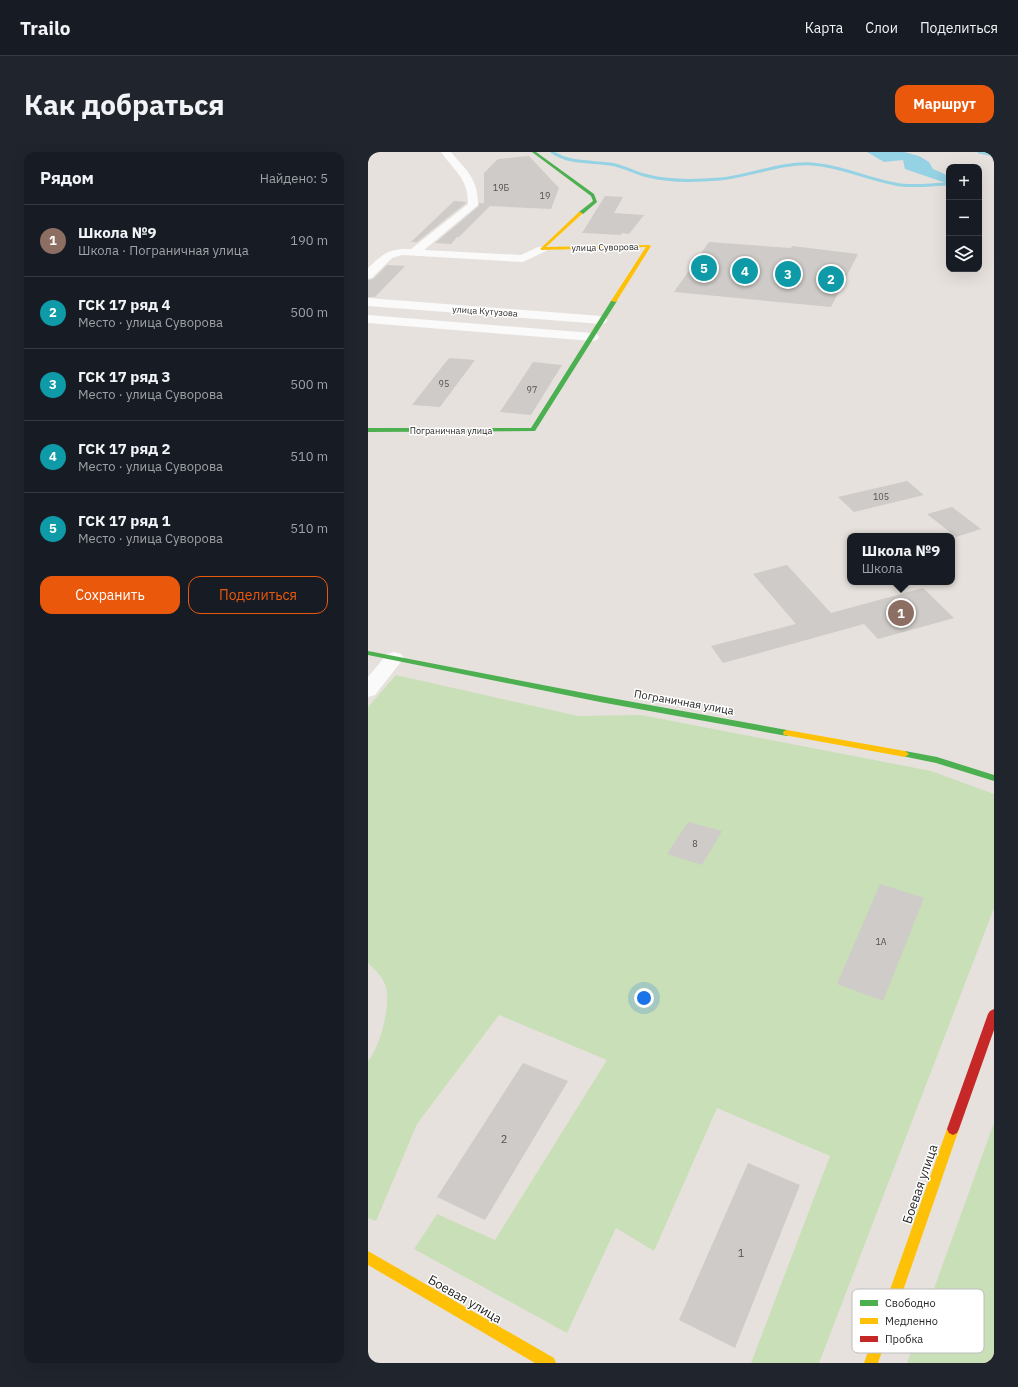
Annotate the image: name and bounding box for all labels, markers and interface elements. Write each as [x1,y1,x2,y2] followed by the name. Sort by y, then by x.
[20,16,70,40] text: Trailo
[805,19,843,37] text: Карта
[865,19,898,37] text: Слои
[920,19,998,37] text: Поделиться
[895,85,994,123] button: Маршрут
[24,86,225,123] text: Как добраться
[946,164,982,272] map controls
[946,164,982,200] button: +
[40,167,94,189] text: Рядом
[260,170,328,187] text: Найдено: 5
[493,182,510,193] house number: 19Б
[540,190,550,201] house number: 19
[946,200,982,236] button: −
[78,223,157,242] text: Школа №9
[49,232,57,249] text: 1
[290,232,328,249] text: 190 m
[946,236,982,272] button: layers
[571,241,639,253] street label: улица Суворова
[78,242,249,259] text: Школа · Пограничная улица
[691,253,717,283] pin: 5
[732,256,758,286] pin: 4
[775,259,801,289] pin: 3
[818,264,844,294] pin: 2
[78,295,171,314] text: ГСК 17 ряд 4
[452,303,518,319] street label: улица Кутузова
[49,304,57,321] text: 2
[290,304,328,321] text: 500 m
[78,314,223,331] text: Место · улица Суворова
[78,367,171,386] text: ГСК 17 ряд 3
[49,376,57,393] text: 3
[290,376,328,393] text: 500 m
[439,378,449,389] house number: 95
[527,384,537,395] house number: 97
[78,386,223,403] text: Место · улица Суворова
[410,425,492,436] street label: Пограничная улица
[78,439,171,458] text: ГСК 17 ряд 2
[49,448,57,465] text: 4
[290,448,328,465] text: 510 m
[78,458,223,475] text: Место · улица Суворова
[873,491,889,502] house number: 105
[78,511,171,530] text: ГСК 17 ряд 1
[49,520,57,537] text: 5
[290,520,328,537] text: 510 m
[78,530,223,547] text: Место · улица Суворова
[847,533,955,585] popup
[862,541,940,560] text: Школа №9
[862,560,903,577] text: Школа
[40,576,180,614] button: Сохранить
[188,576,328,614] button: Поделиться
[888,598,914,628] pin: 1
[633,686,735,718] street label: Пограничная улица
[692,838,698,849] house number: 8
[875,936,887,947] house number: 1А
[634,988,654,1008] your location
[501,1132,507,1146] house number: 2
[898,1142,942,1226] street label: Боевая улица
[738,1246,745,1260] house number: 1
[425,1271,505,1327] street label: Боевая улица
[852,1289,984,1353] legend
[885,1296,936,1310] text: Свободно
[885,1314,938,1328] text: Медленно
[885,1332,923,1346] text: Пробка

